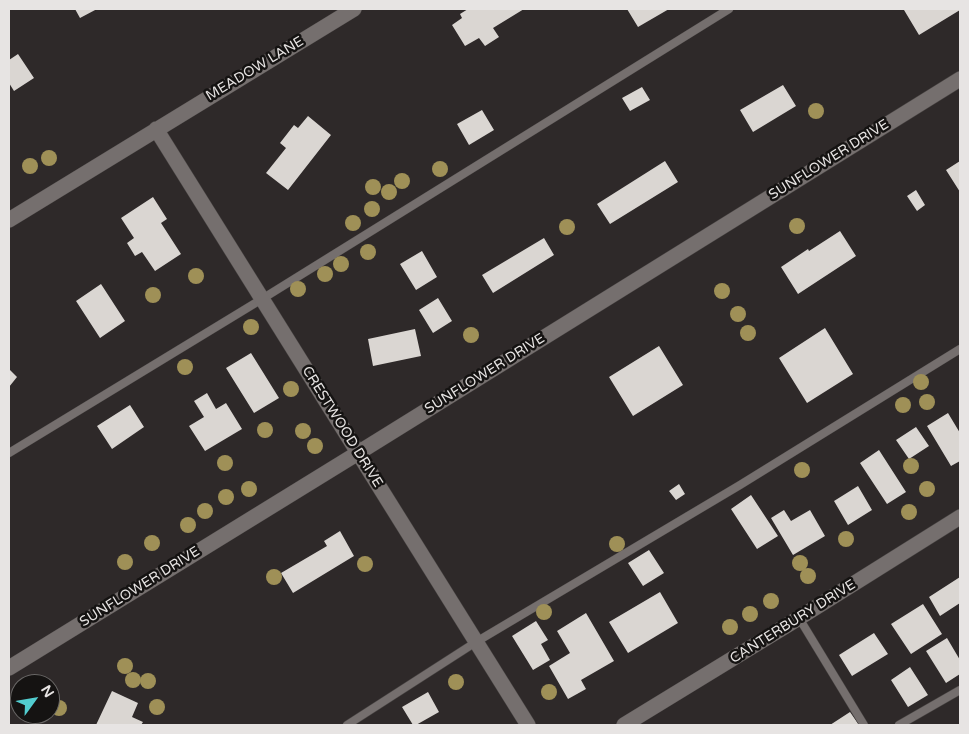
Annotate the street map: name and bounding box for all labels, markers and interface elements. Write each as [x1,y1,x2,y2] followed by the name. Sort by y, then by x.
[203,33,307,105] street label: MEADOW LANE
[766,116,892,204] street label: SUNFLOWER DRIVE
[422,330,548,418] street label: SUNFLOWER DRIVE
[298,363,386,491] street label: CRESTWOOD DRIVE
[77,543,203,631] street label: SUNFLOWER DRIVE
[727,577,859,667] street label: CANTERBURY DRIVE
[10,674,60,724] north arrow
[37,682,57,701] text: N

